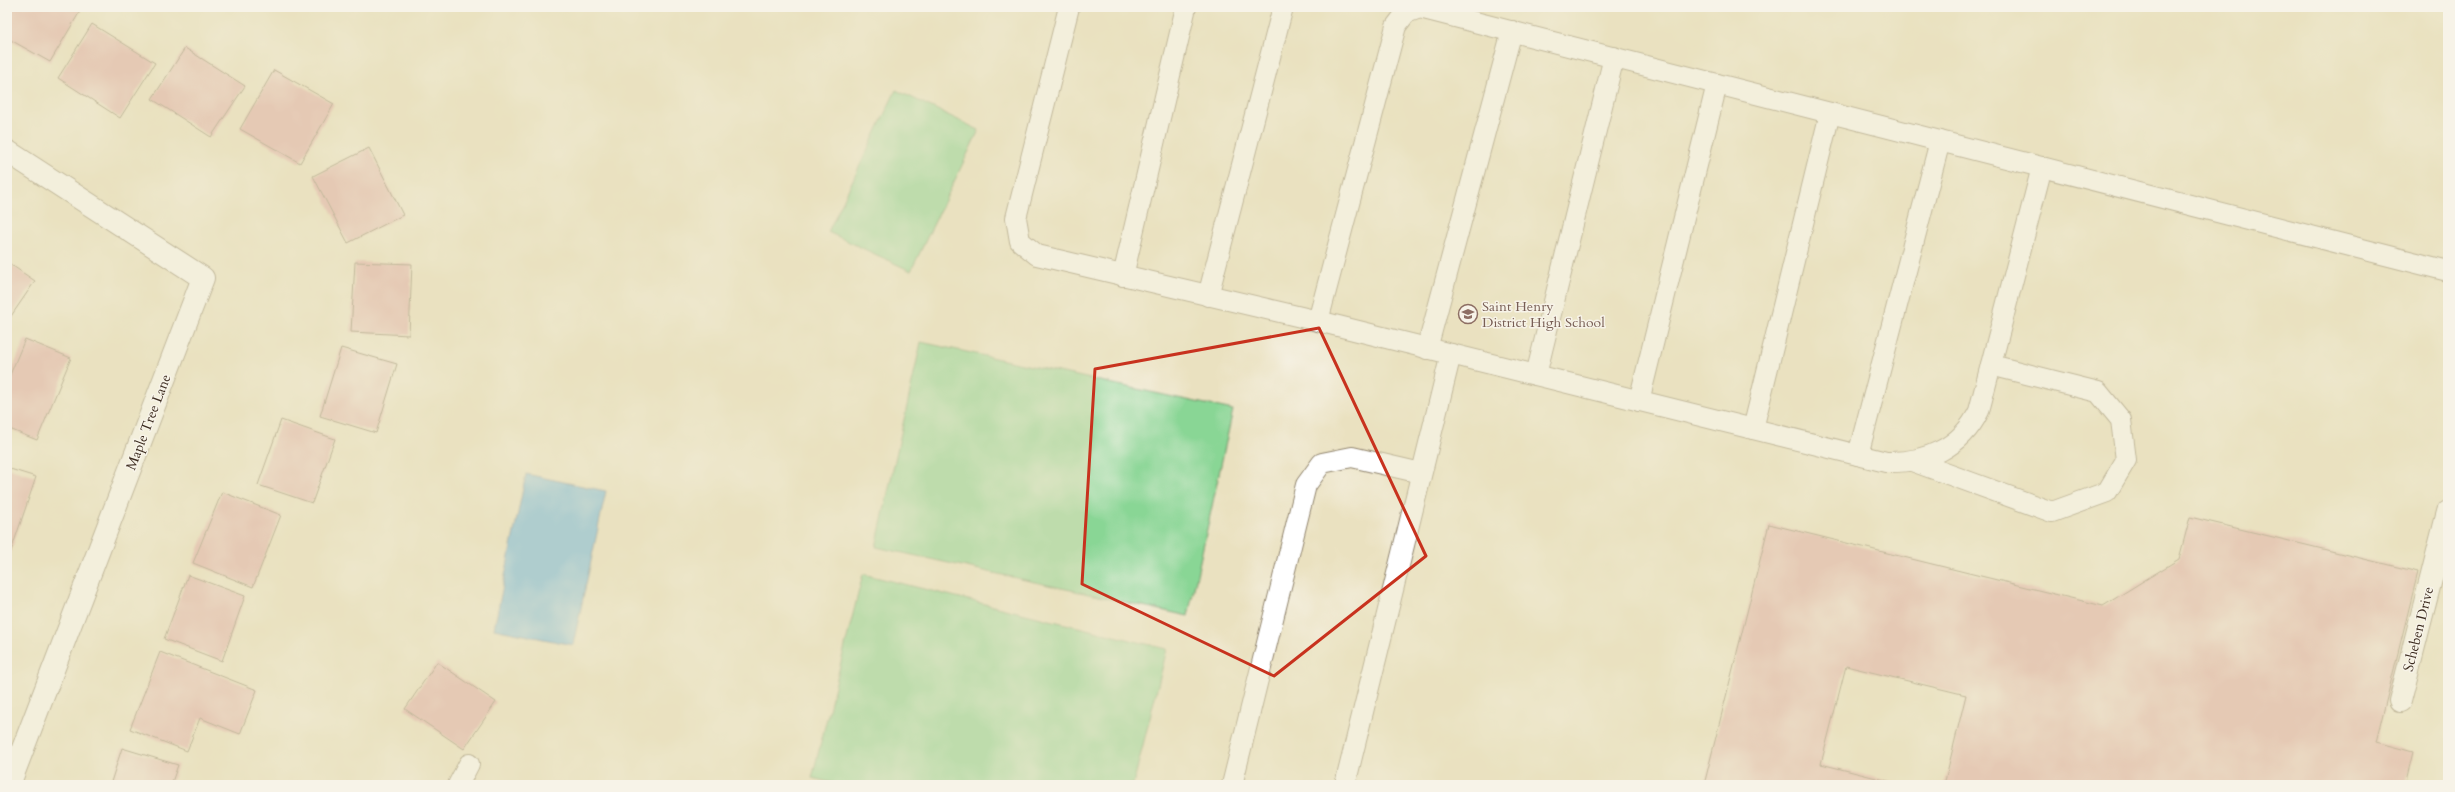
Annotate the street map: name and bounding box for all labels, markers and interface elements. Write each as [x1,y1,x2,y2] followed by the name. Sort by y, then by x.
[1482,297,1605,332] place label: Saint Henry District High School
[1457,303,1479,325] school or university icon: Saint Henry District High School
[121,372,175,473] street label: Maple Tree Lane
[2399,585,2438,674] street label: Scheben Drive

